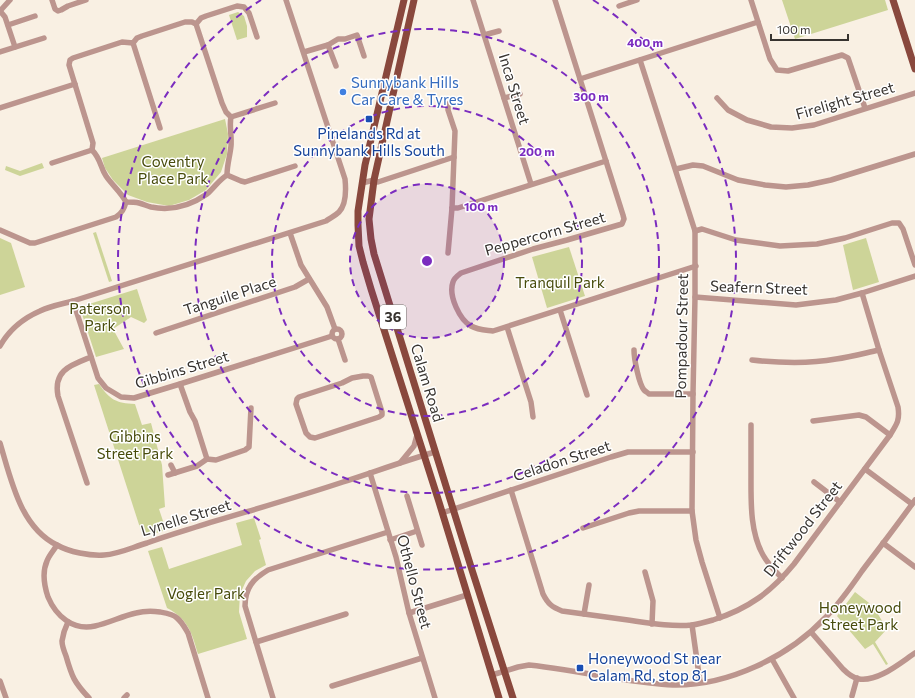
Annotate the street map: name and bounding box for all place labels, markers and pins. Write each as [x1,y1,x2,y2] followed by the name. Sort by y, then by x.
[351,73,464,108] place label: Sunnybank Hills Car Care & Tyres
[338,87,348,97] marker: Sunnybank Hills Car Care & Tyres
[364,114,374,124] marker: Pinelands Rd at Sunnybank Hills South
[293,124,445,159] place label: Pinelands Rd at Sunnybank Hills South
[420,254,434,268] centre of rings
[588,649,722,684] place label: Honeywood St near Calam Rd, stop 81
[575,663,585,673] marker: Honeywood St near Calam Rd, stop 81

